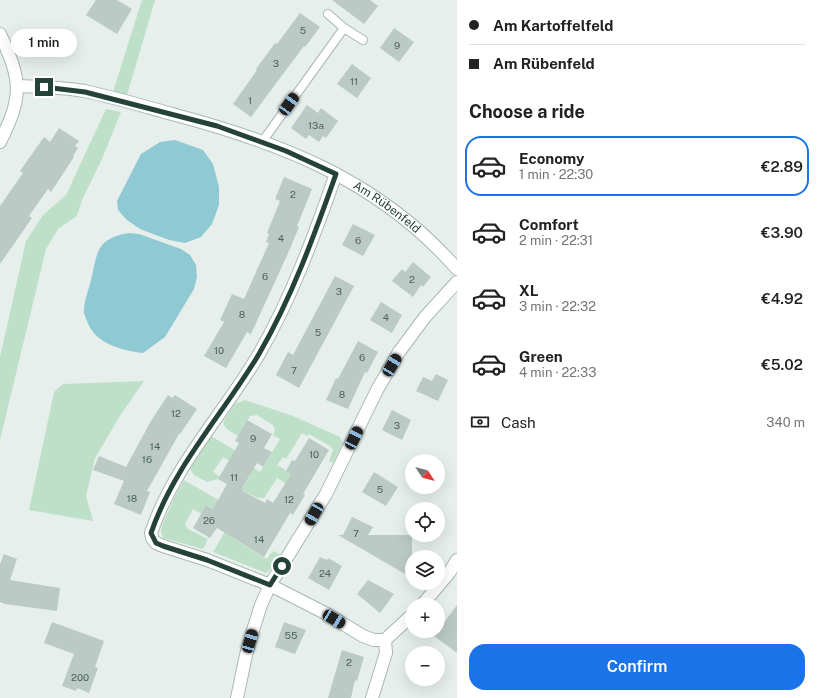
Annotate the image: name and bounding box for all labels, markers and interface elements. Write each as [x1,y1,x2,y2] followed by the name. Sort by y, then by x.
[493,17,613,34] text: Am Kartoffelfeld
[300,24,306,36] house number: 5
[11,29,77,57] callout: 1 min
[29,35,59,50] text: 1 min
[394,39,400,51] house number: 9
[493,55,595,72] text: Am Rübenfeld
[273,57,279,69] house number: 3
[350,75,358,87] house number: 11
[35,78,53,96] route end
[277,91,301,117] car
[248,94,252,106] house number: 1
[469,101,585,122] text: Choose a ride
[308,119,324,131] house number: 13a
[471,148,507,184] icon: car
[519,150,584,167] text: Economy
[761,158,803,175] text: €2.89
[519,167,593,182] text: 1 min · 22:30
[351,178,423,236] street label: Am Rübenfeld
[290,188,296,200] house number: 2
[471,214,507,250] icon: car
[519,216,579,233] text: Comfort
[761,224,803,241] text: €3.90
[278,232,284,244] house number: 4
[519,233,593,248] text: 2 min · 22:31
[355,234,361,246] house number: 6
[262,270,268,282] house number: 6
[409,273,415,285] house number: 2
[471,280,507,316] icon: car
[519,282,538,299] text: XL
[336,285,342,297] house number: 3
[761,290,803,307] text: €4.92
[519,299,596,314] text: 3 min · 22:32
[239,308,245,320] house number: 8
[383,311,389,323] house number: 4
[315,326,321,338] house number: 5
[214,344,224,356] house number: 10
[471,346,507,382] icon: car
[519,348,563,365] text: Green
[359,351,365,363] house number: 6
[381,352,403,378] car
[761,356,803,373] text: €5.02
[291,364,297,376] house number: 7
[519,365,596,380] text: 4 min · 22:33
[339,388,345,400] house number: 8
[171,407,181,419] house number: 12
[469,411,491,433] icon: cash
[501,414,536,431] text: Cash
[766,415,805,430] text: 340 m
[394,419,400,431] house number: 3
[343,425,365,451] car
[250,432,256,444] house number: 9
[150,440,160,452] house number: 14
[309,448,319,460] house number: 10
[142,453,152,465] house number: 16
[405,454,445,494] north arrow
[405,454,445,686] map controls
[230,471,238,483] house number: 11
[377,483,383,495] house number: 5
[127,492,137,504] house number: 18
[284,493,294,505] house number: 12
[303,501,325,527] car
[405,502,445,542] button: locate
[203,514,215,526] house number: 26
[353,527,359,539] house number: 7
[254,533,264,545] house number: 14
[405,550,445,590] button: layers
[273,557,291,575] route start
[319,567,331,579] house number: 24
[405,598,445,638] button: +
[321,608,347,630] car
[241,628,259,654] car
[285,629,297,641] house number: 55
[469,644,805,690] button: Confirm
[405,646,445,686] button: −
[346,656,352,668] house number: 2
[71,671,89,683] house number: 200

